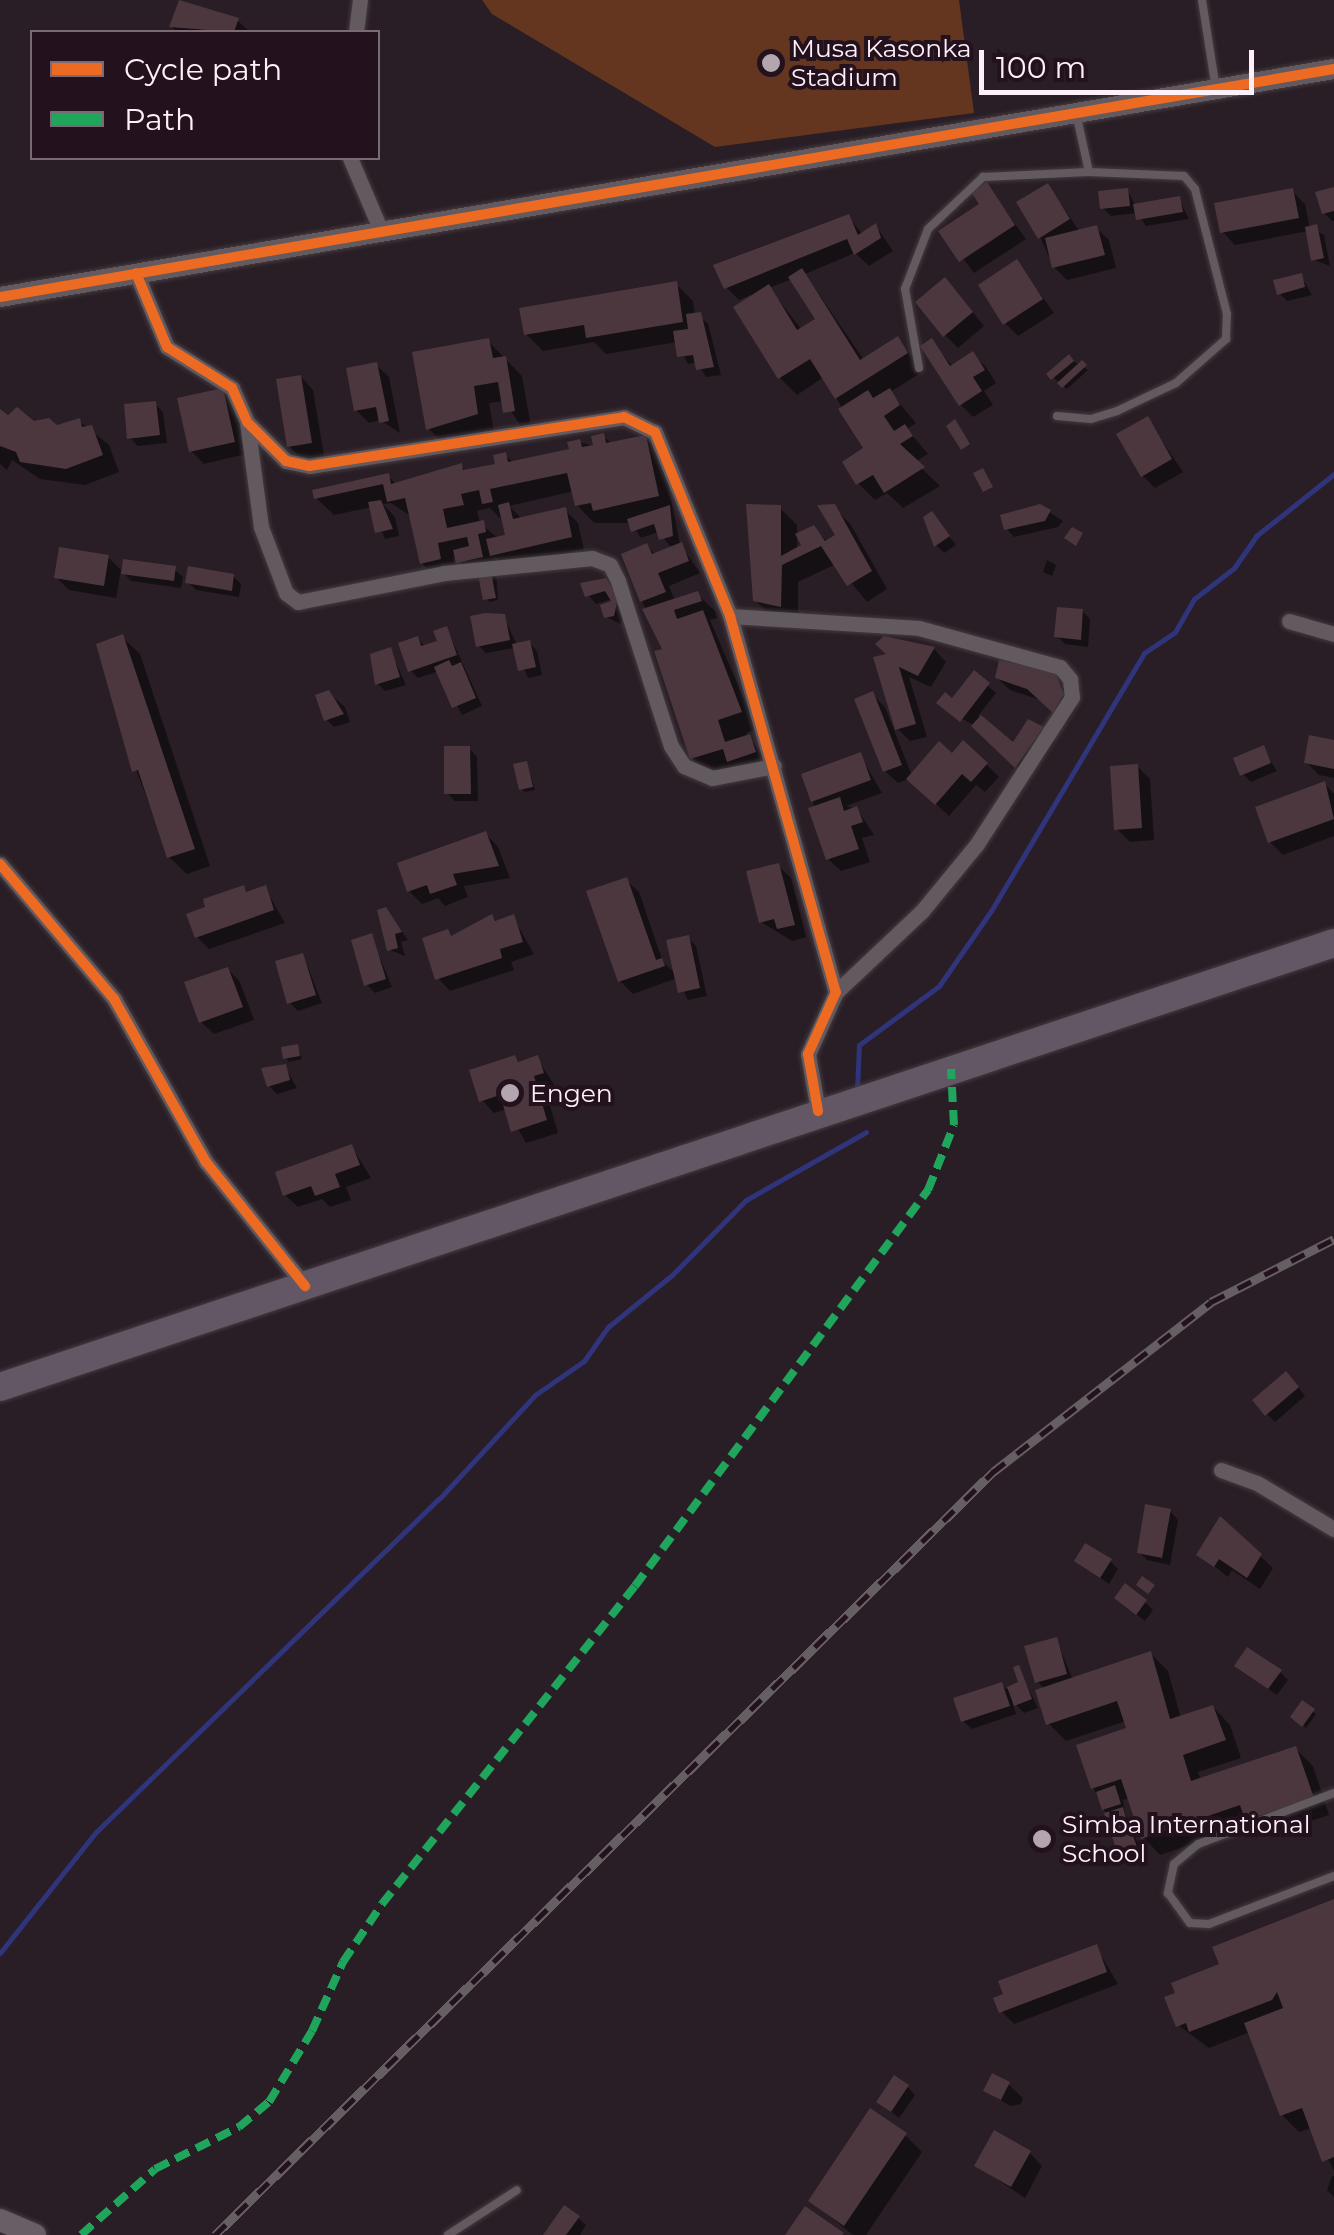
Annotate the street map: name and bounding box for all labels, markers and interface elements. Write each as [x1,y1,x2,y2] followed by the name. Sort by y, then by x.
[30,30,380,160] legend
[984,30,1259,92] scale bar
[791,34,972,93] place label: Musa Kasonka Stadium
[996,49,1086,86] text: 100 m
[124,51,282,88] text: Cycle path
[760,52,782,74] marker: Musa Kasonka Stadium
[124,101,195,138] text: Path
[530,1078,613,1108] place label: Engen
[499,1082,521,1104] marker: Engen
[1062,1810,1310,1869] place label: Simba International School
[1031,1828,1053,1850] marker: Simba International School

